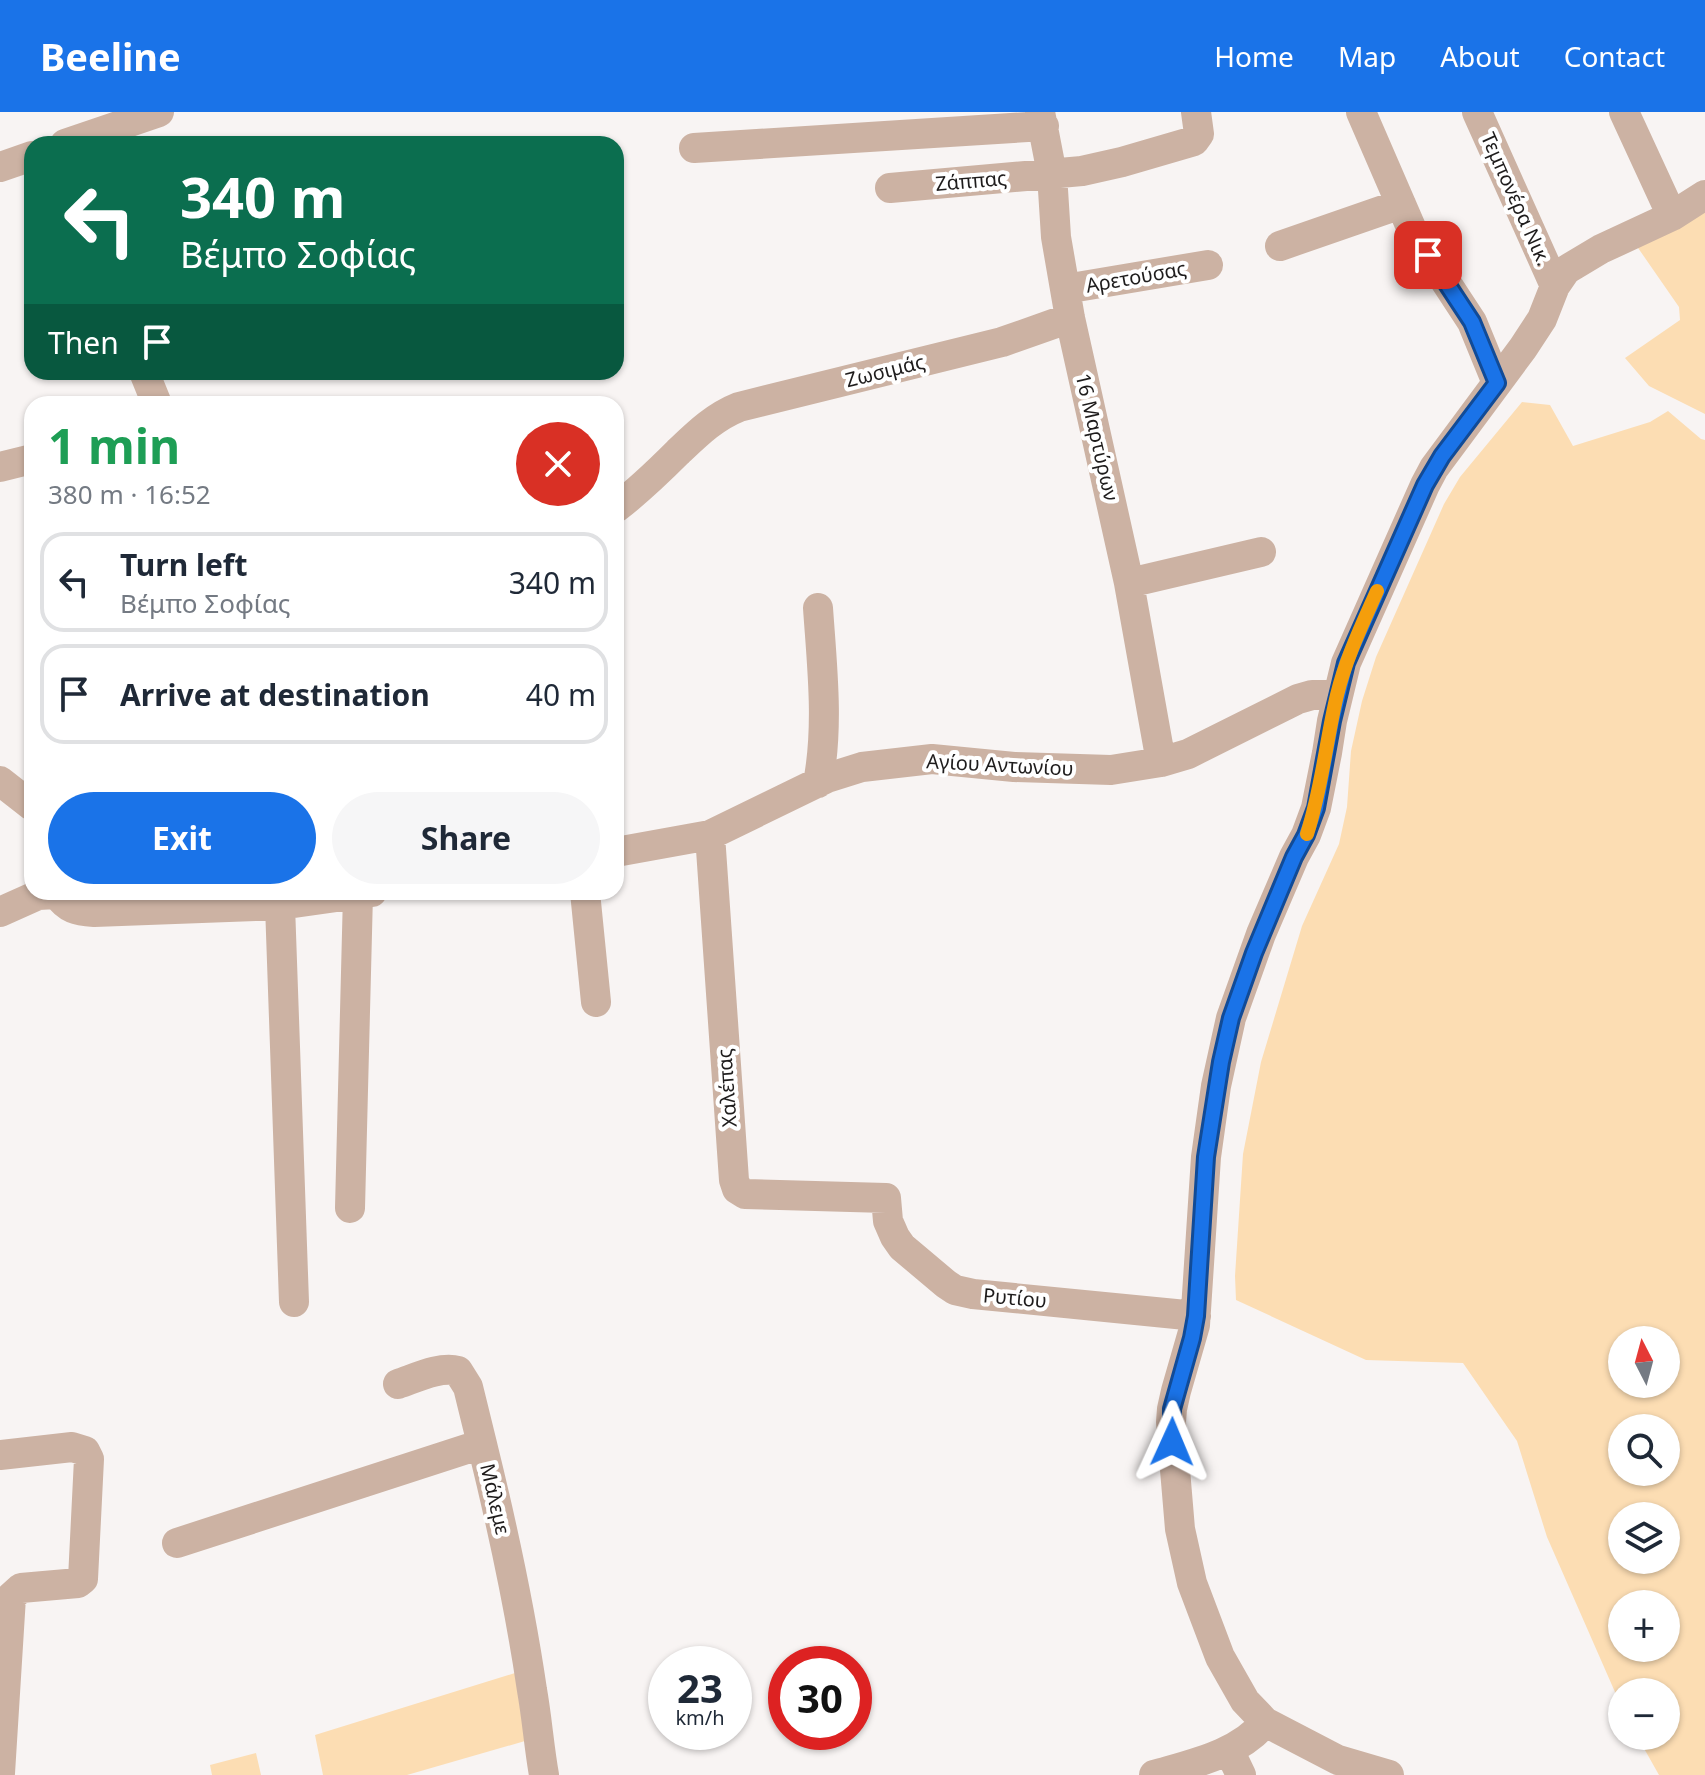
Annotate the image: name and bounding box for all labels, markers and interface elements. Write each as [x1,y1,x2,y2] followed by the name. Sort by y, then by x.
[40,30,181,82] text: Beeline
[1214,37,1294,75] text: Home
[1338,37,1396,75] text: Map
[1440,37,1520,75] text: About
[1564,37,1665,75] text: Contact
[1475,128,1558,270] street label: Τεμπονέρα Νικ.
[180,158,345,234] text: 340 m
[934,164,1008,197] street label: Ζάππας
[48,168,152,272] icon: left
[1394,221,1462,289] pin
[180,230,416,279] text: Βέμπο Σοφίας
[1406,233,1450,277] icon: arrive
[1084,254,1188,299] street label: Αρετούσας
[135,320,179,364] icon: arrive
[48,322,119,363] text: Then
[842,348,928,393] street label: Ζωσιμάς
[1070,370,1125,503] street label: 16 Μαρτύρων
[48,413,180,478] text: 1 min
[516,422,600,506] button: close
[48,476,211,512] text: 380 m · 16:52
[120,544,248,585] text: Turn left
[52,560,96,604] icon: left
[509,562,596,603] text: 340 m
[120,585,291,621] text: Βέμπο Σοφίας
[52,672,96,716] icon: arrive
[120,674,430,715] text: Arrive at destination
[526,674,596,715] text: 40 m
[926,747,1074,782] street label: Αγίου Αντωνίου
[48,792,316,884] button: Exit
[332,792,600,884] button: Share
[710,1048,743,1128] street label: Χαλέπας
[982,1281,1048,1314] street label: Ρυτίου
[1608,1326,1680,1398] north arrow
[1608,1326,1680,1750] map controls
[1130,1400,1214,1484] position arrow
[1608,1414,1680,1486] button: search
[474,1461,517,1537] street label: Μάλεμε
[1608,1502,1680,1574] button: layers
[1608,1590,1680,1662] button: +
[768,1646,872,1750] speed limit sign: 30
[677,1660,723,1715] text: 23
[1608,1678,1680,1750] button: −
[675,1704,725,1731] text: km/h

